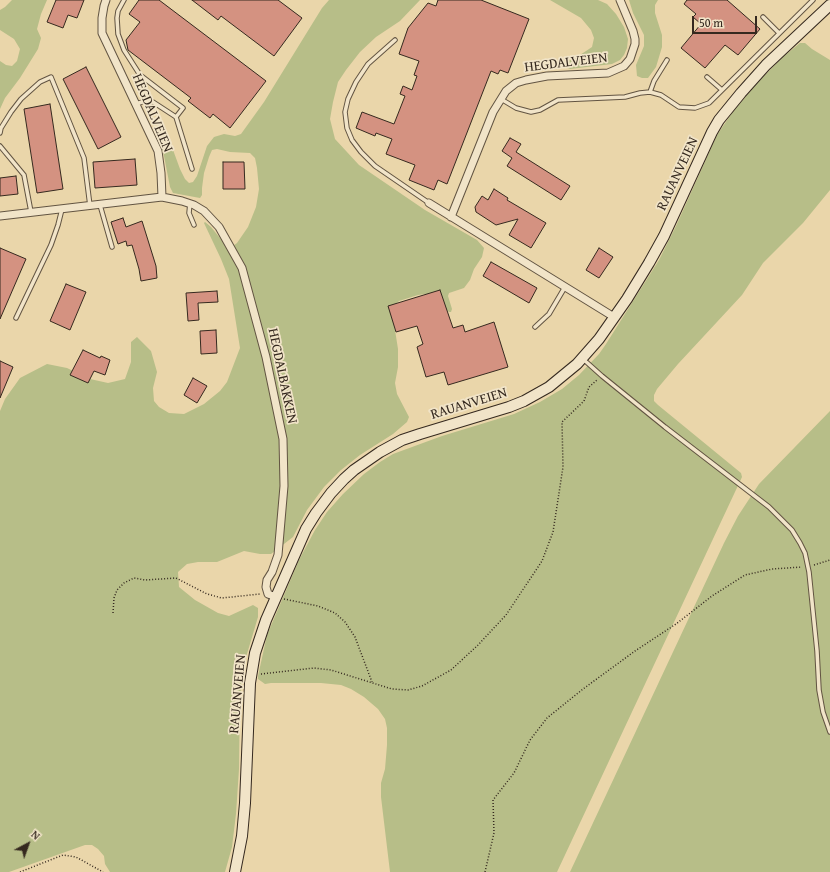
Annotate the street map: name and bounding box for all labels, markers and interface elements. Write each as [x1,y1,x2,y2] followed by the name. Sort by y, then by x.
[694,8,759,34] scale bar
[699,14,723,31] text: 50 m
[523,50,609,76] street label: HEGDALVEIEN
[128,71,176,155] street label: HEGDALVEIEN
[654,135,702,213] street label: RAUANVEIEN
[264,327,300,425] street label: HEGDALBAKKEN
[429,384,509,424] street label: RAUANVEIEN
[226,654,250,734] street label: RAUANVEIEN
[8,824,48,864] north arrow
[28,826,44,843] text: N

